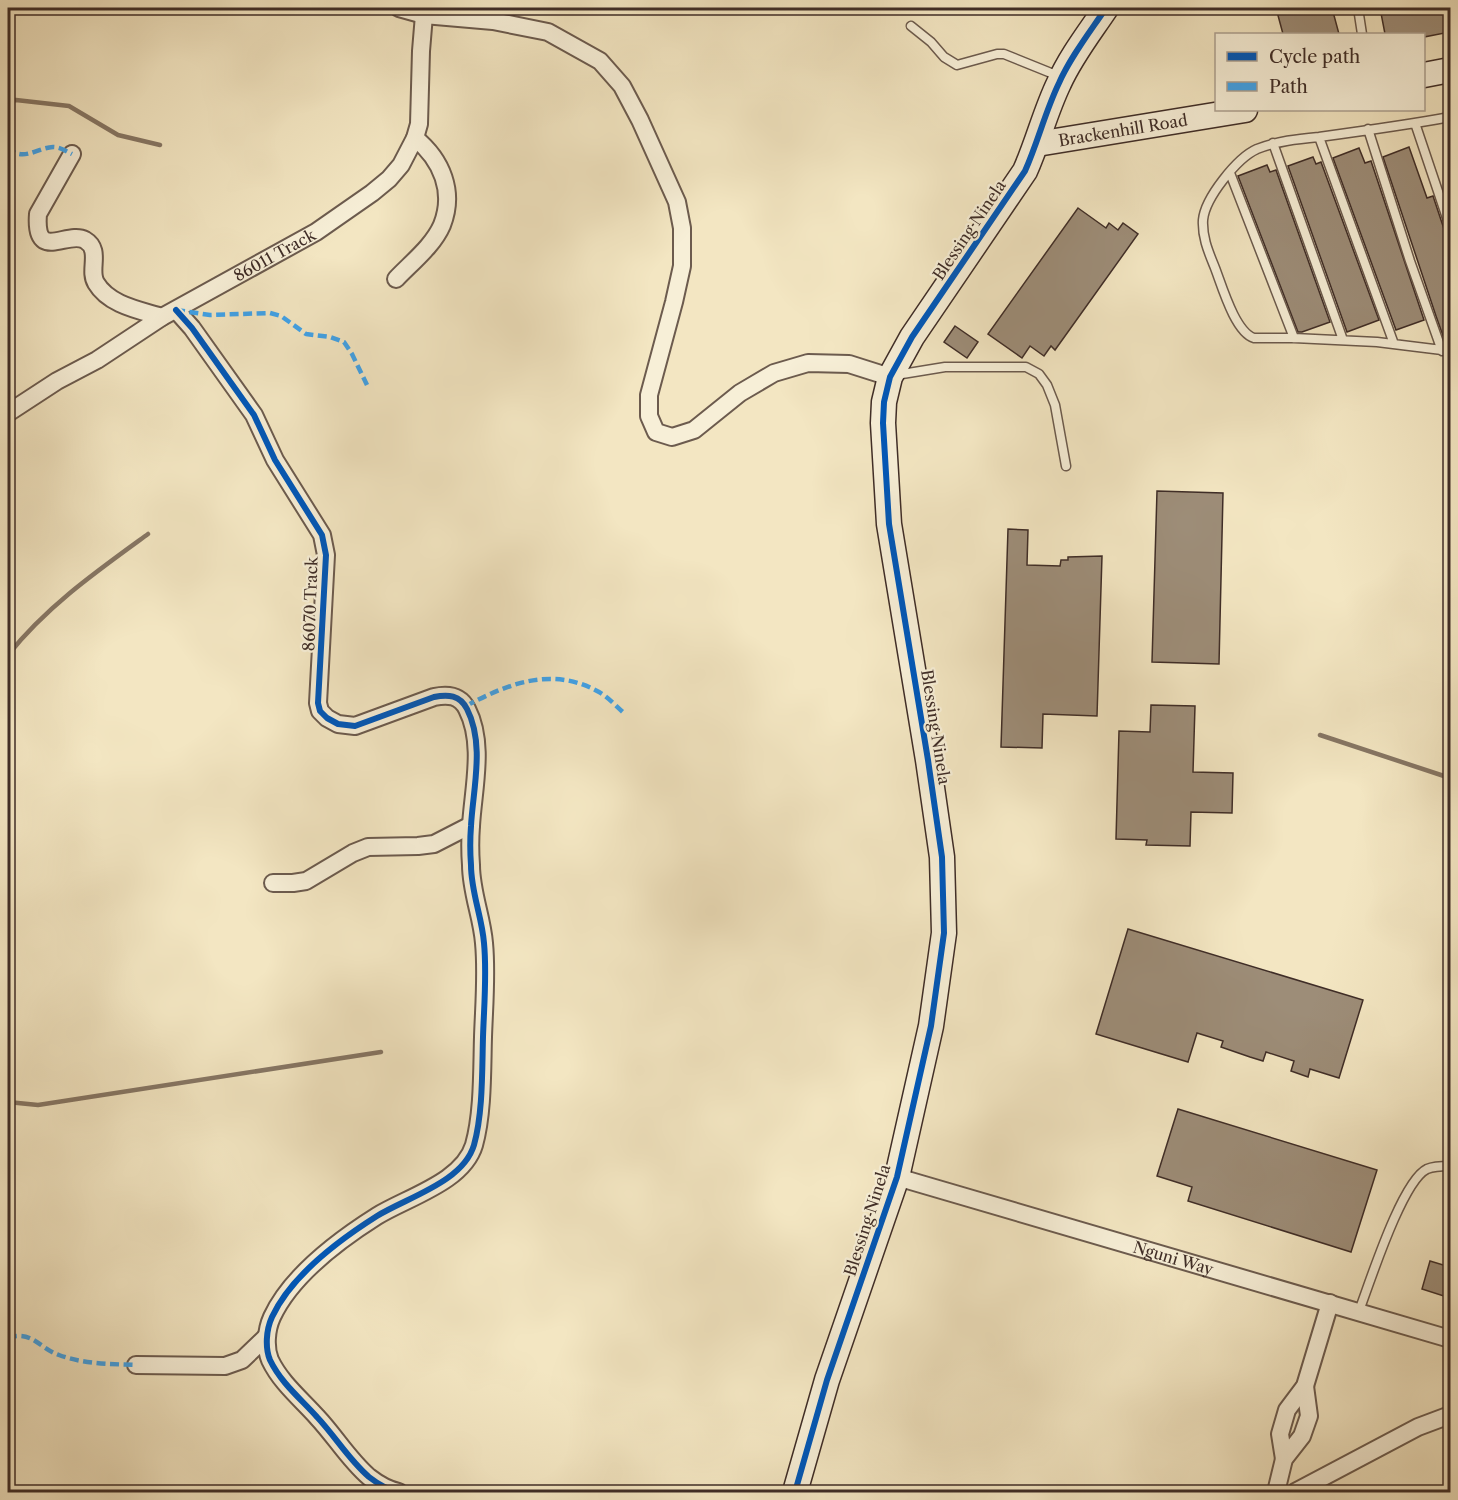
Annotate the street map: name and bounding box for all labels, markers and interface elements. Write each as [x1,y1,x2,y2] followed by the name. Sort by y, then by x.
[1215,33,1425,111] legend
[1269,46,1360,68] text: Cycle path
[1269,76,1308,98] text: Path
[1057,110,1189,150] street label: Brackenhill Road
[928,176,1010,284] street label: Blessing Ninela
[230,224,319,286] street label: 86011 Track
[298,556,322,652] street label: 86070 Track
[917,668,955,787] street label: Blessing Ninela
[839,1161,895,1278] street label: Blessing Ninela
[1131,1237,1217,1280] street label: Nguni Way

